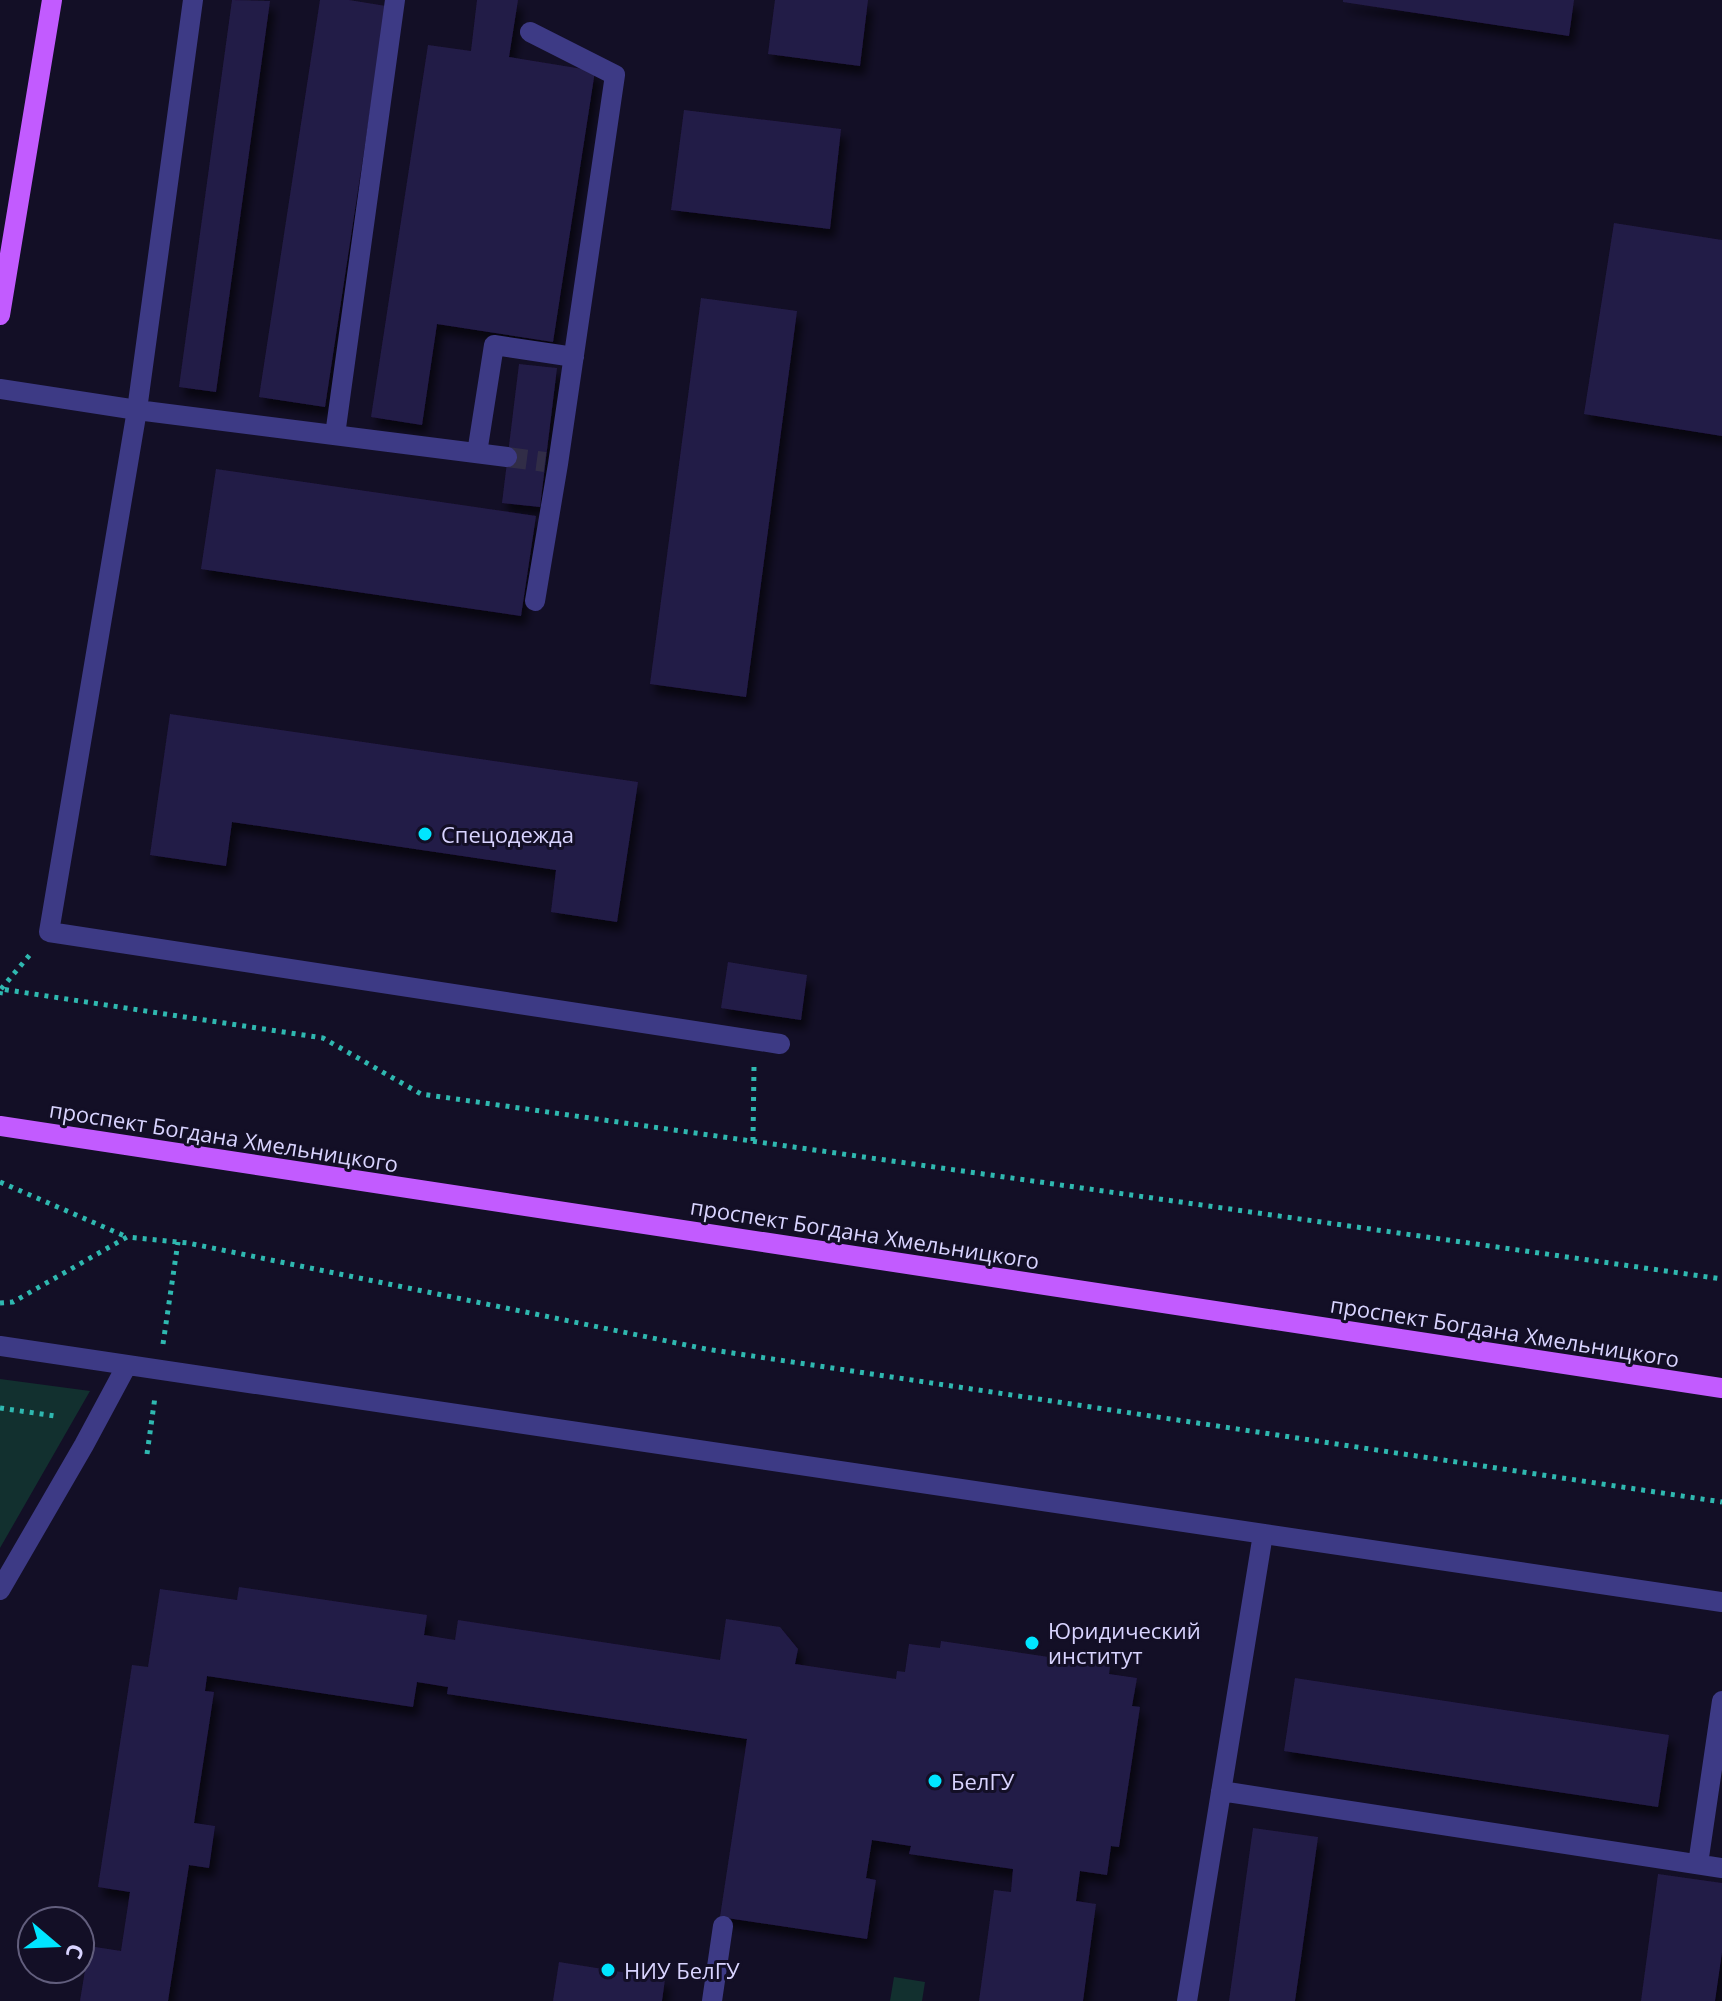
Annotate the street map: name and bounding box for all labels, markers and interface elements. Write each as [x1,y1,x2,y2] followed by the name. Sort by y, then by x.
[441,819,574,849] place label: Спецодежда
[416,825,434,843] marker: Спецодежда
[47,1094,401,1178] street label: проспект Богдана Хмельницкого
[688,1191,1042,1275] street label: проспект Богдана Хмельницкого
[1328,1289,1682,1373] street label: проспект Богдана Хмельницкого
[1048,1615,1201,1670] place label: Юридический институт
[1023,1634,1041,1652] marker: Юридический институт
[951,1766,1015,1796] place label: БелГУ
[926,1772,944,1790] marker: БелГУ
[16,1905,96,1985] north arrow
[59,1940,92,1963] text: С
[624,1955,740,1985] place label: НИУ БелГУ
[599,1961,617,1979] marker: НИУ БелГУ

